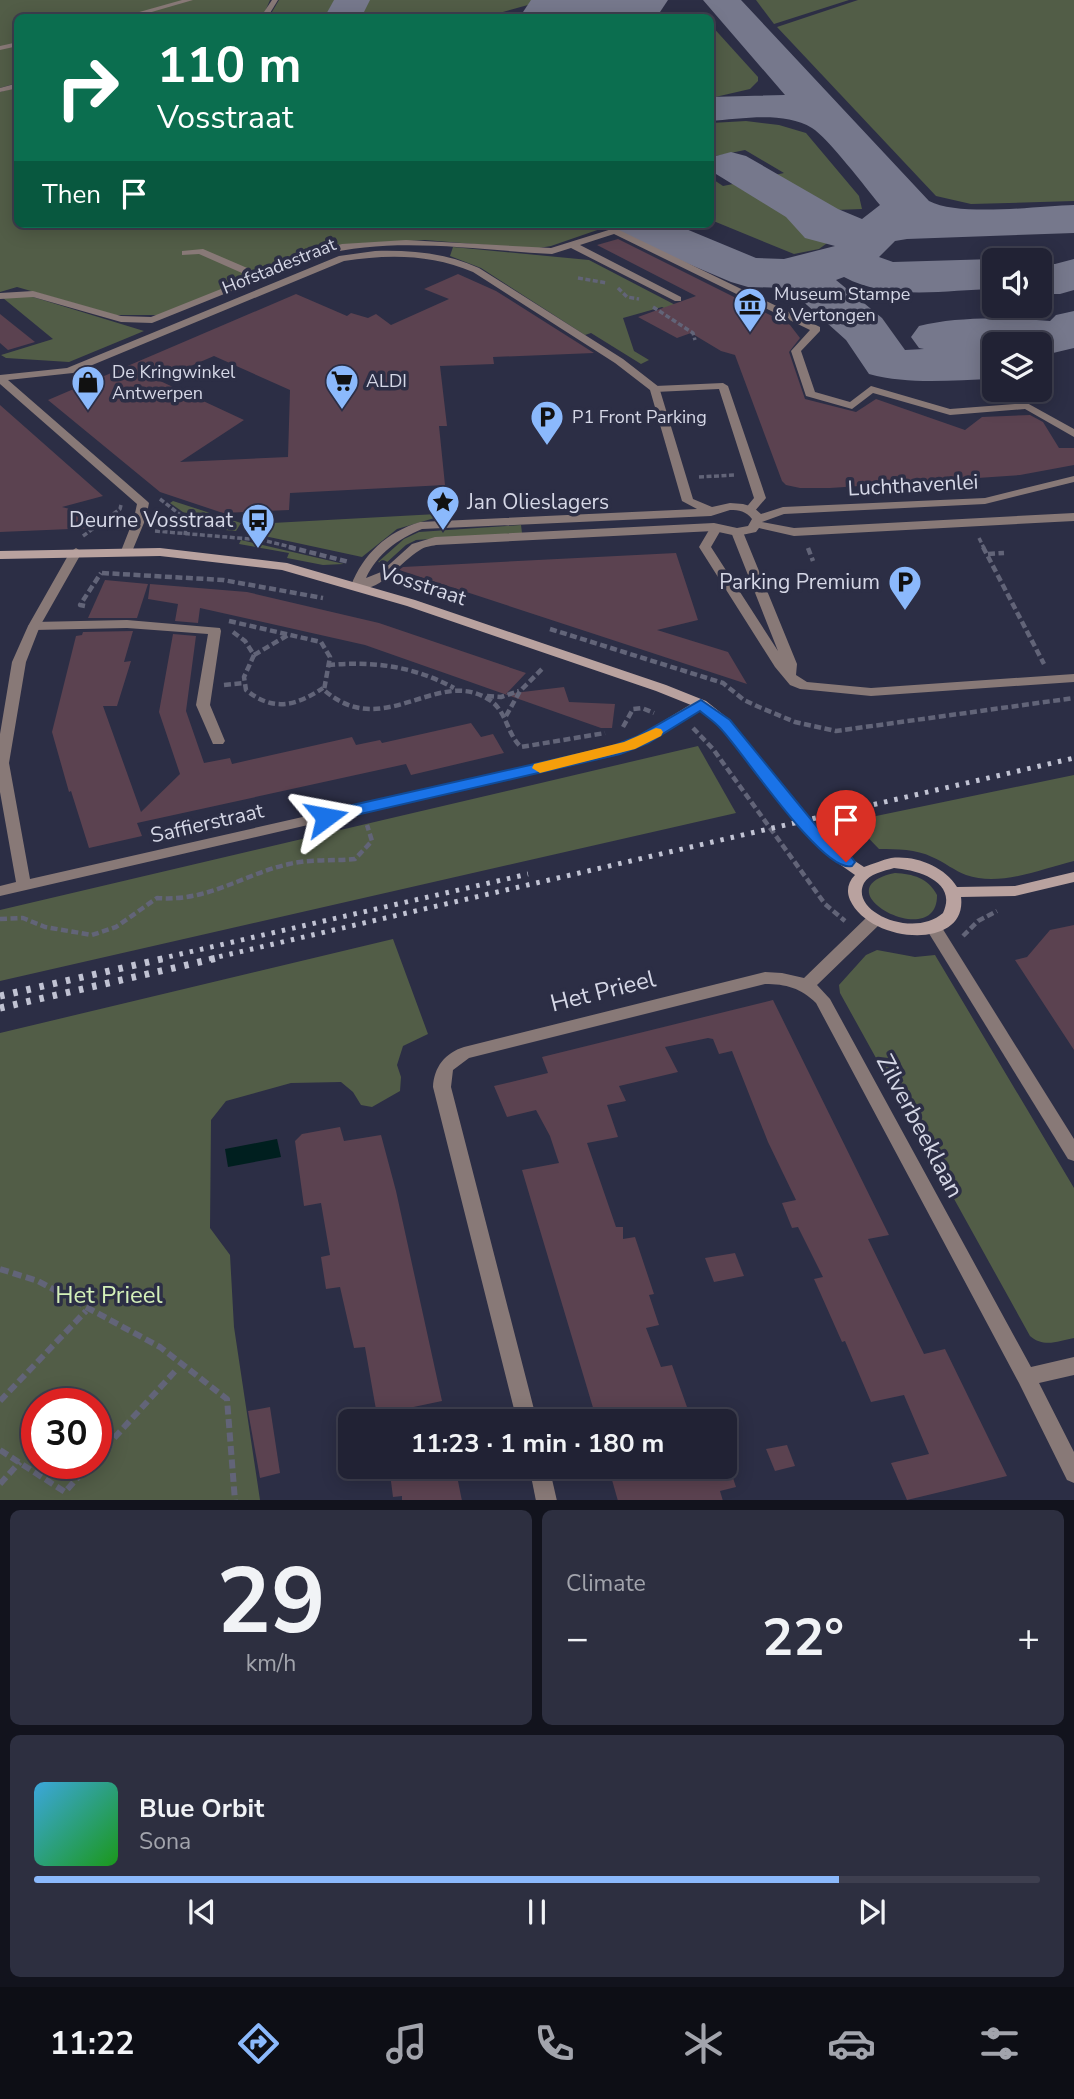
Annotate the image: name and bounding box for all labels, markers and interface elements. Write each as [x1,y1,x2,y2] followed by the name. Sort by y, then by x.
[157,32,301,99] text: 110 m
[42,42,133,133] icon: right
[157,96,293,139] text: Vosstraat
[115,175,153,213] icon: arrive
[42,177,101,212] text: Then
[219,232,340,300] street label: Hofstadestraat
[982,248,1052,402] map controls
[982,248,1052,318] button: sound
[774,282,910,327] place label: Museum Stampe & Vertongen
[731,285,769,334] museum icon: Museum Stampe & Vertongen
[982,332,1052,402] button: layers
[112,360,236,405] place label: De Kringwinkel Antwerpen
[323,362,361,411] supermarket icon: ALDI
[69,363,107,412] shop icon: De Kringwinkel Antwerpen
[366,369,407,393] place label: ALDI
[528,398,566,447] parking icon: P1 Front Parking
[572,405,707,429] place label: P1 Front Parking
[847,468,979,502] street label: Luchthavenlei
[424,483,462,532] place icon: Jan Olieslagers
[466,488,609,516] place label: Jan Olieslagers
[239,501,277,550] bus stop icon: Deurne Vosstraat
[69,506,234,534] place label: Deurne Vosstraat
[375,558,470,612] street label: Vosstraat
[886,563,924,612] parking icon: Parking Premium
[719,568,880,596] place label: Parking Premium
[289,780,363,854] position arrow
[816,790,876,862] pin
[148,796,267,850] street label: Saffierstraat
[827,801,865,839] icon: arrive
[547,962,659,1020] street label: Het Prieel
[869,1049,971,1203] street label: Zilverbeeklaan
[55,1279,163,1311] park label: Het Prieel
[21,1388,112,1479] speed limit sign: 30
[411,1426,664,1461] text: 11:23 · 1 min · 180 m
[216,1540,326,1664] text: 29
[566,1568,646,1599] text: Climate
[762,1602,844,1673] text: 22°
[566,1613,589,1664] text: −
[1017,1613,1040,1664] text: +
[246,1648,296,1679] text: km/h
[139,1791,264,1826] text: Blue Orbit
[139,1826,191,1857] text: Sona
[183,1893,221,1931] icon: previous
[518,1893,556,1931] icon: pause
[853,1893,891,1931] icon: next
[234,2019,283,2068] icon: directions
[382,2019,431,2068] icon: music
[530,2019,579,2068] icon: phone
[679,2019,728,2068] icon: climate
[827,2019,876,2068] icon: car
[975,2019,1024,2068] icon: filters
[50,2022,134,2065] text: 11:22

